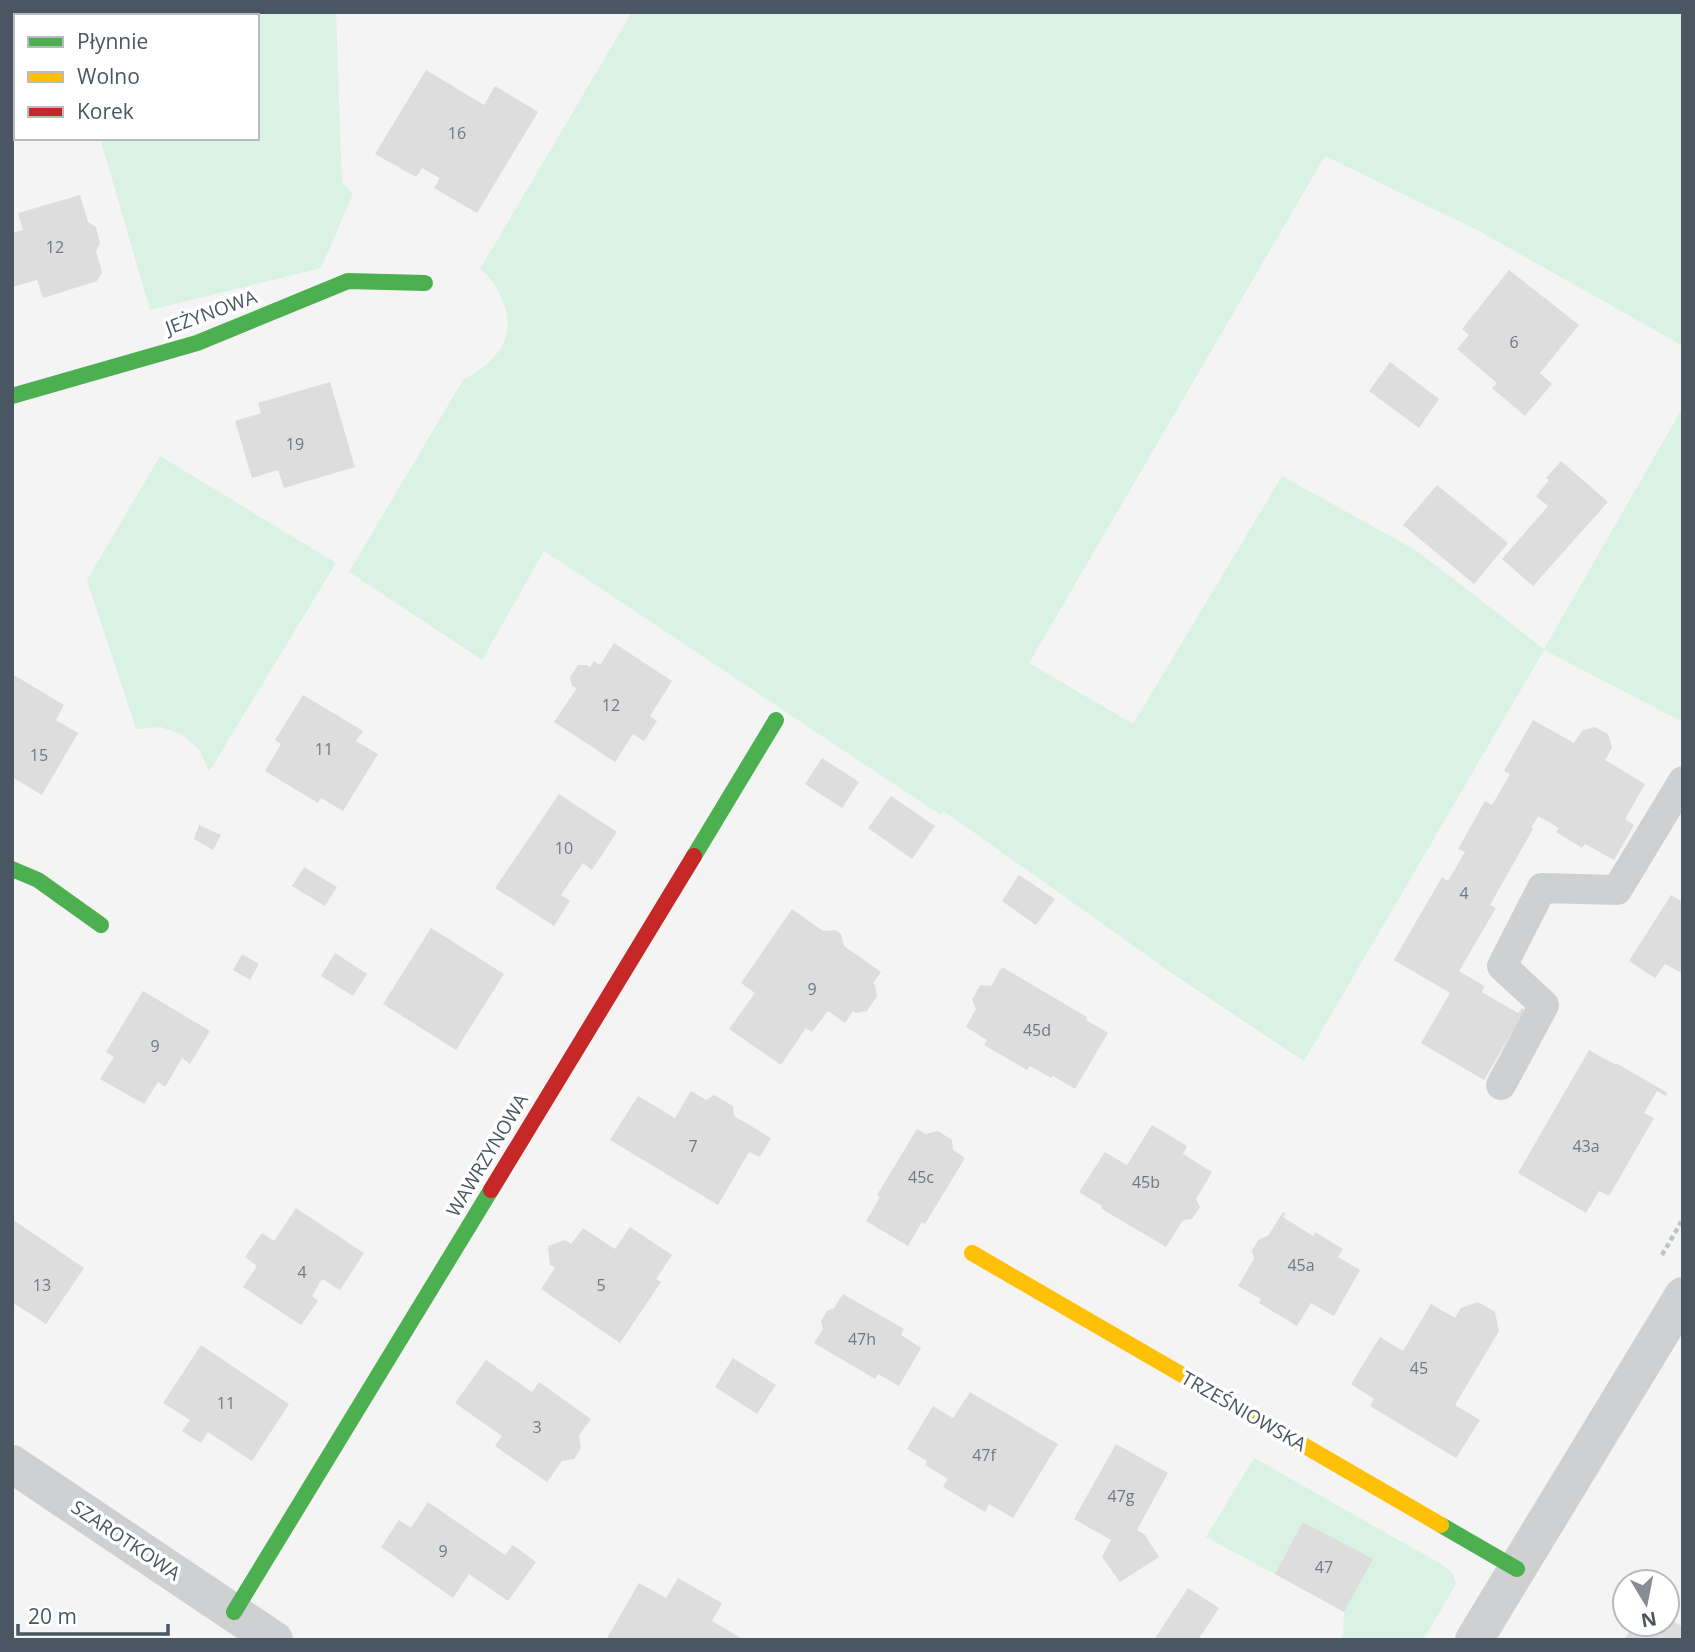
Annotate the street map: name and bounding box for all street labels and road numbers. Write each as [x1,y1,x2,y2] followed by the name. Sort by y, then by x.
[160,283,260,341] street label: JEŻYNOWA
[440,1089,534,1221] street label: WAWRZYNOWA
[1177,1365,1311,1457] street label: TRZEŚNIOWSKA
[66,1494,186,1586] street label: SZAROTKOWA

